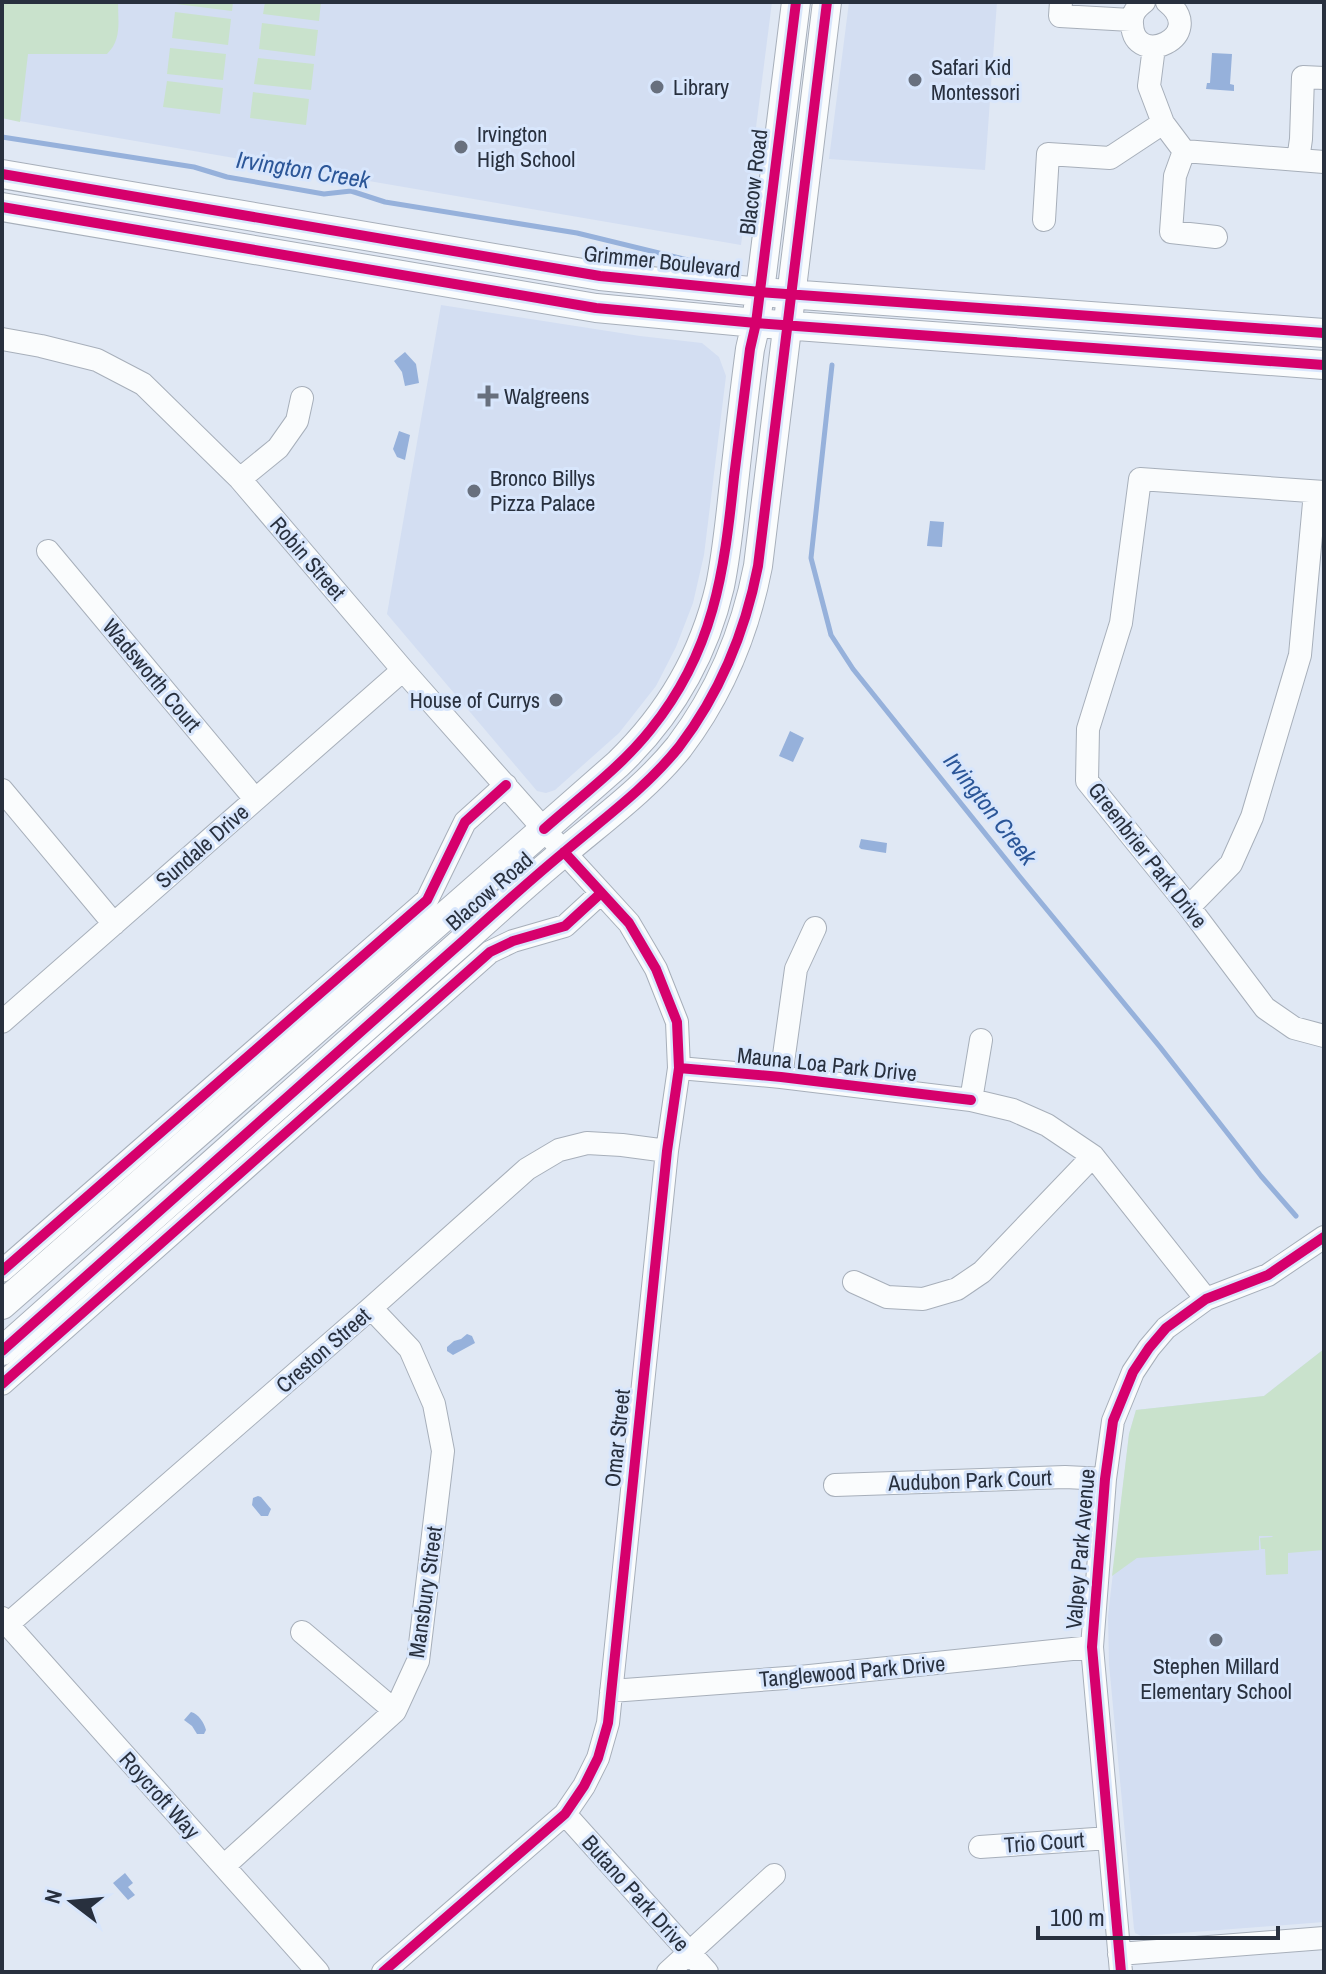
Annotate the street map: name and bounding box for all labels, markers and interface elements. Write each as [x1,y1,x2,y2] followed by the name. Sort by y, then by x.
[931,52,1020,107] place label: Safari Kid Montessori
[906,71,924,89] marker: Safari Kid Montessori
[673,72,729,102] place label: Library
[648,78,666,96] marker: Library
[477,119,575,174] place label: Irvington High School
[732,127,774,237] street label: Blacow Road
[452,138,470,156] marker: Irvington High School
[234,143,373,196] water label: Irvington Creek
[582,238,742,284] street label: Grimmer Boulevard
[504,381,590,411] place label: Walgreens
[479,387,497,405] marker: Walgreens
[490,463,595,518] place label: Bronco Billys Pizza Palace
[465,482,483,500] marker: Bronco Billys Pizza Palace
[263,510,353,606] street label: Robin Street
[96,612,208,738] street label: Wadsworth Court
[410,685,540,715] place label: House of Currys
[547,691,565,709] marker: House of Currys
[937,746,1046,872] water label: Irvington Creek
[1082,776,1214,934] street label: Greenbrier Park Drive
[149,797,255,895] street label: Sundale Drive
[439,845,539,937] street label: Blacow Road
[736,1040,918,1088] street label: Mauna Loa Park Drive
[269,1301,377,1399] street label: Creston Street
[597,1388,637,1488] street label: Omar Street
[887,1462,1052,1498] street label: Audubon Park Court
[1058,1468,1102,1630] street label: Valpey Park Avenue
[401,1524,449,1660] street label: Mansbury Street
[1207,1631,1225,1649] marker: Stephen Millard Elementary School
[758,1648,946,1694] street label: Tanglewood Park Drive
[1140,1651,1292,1706] place label: Stephen Millard Elementary School
[113,1745,207,1845] street label: Roycroft Way
[1003,1824,1085,1860] street label: Trio Court
[576,1828,696,1958] street label: Butano Park Drive
[32,1862,112,1942] north arrow
[37,1886,69,1907] text: N
[1038,1890,1278,1940] scale bar
[1050,1901,1105,1933] text: 100 m

